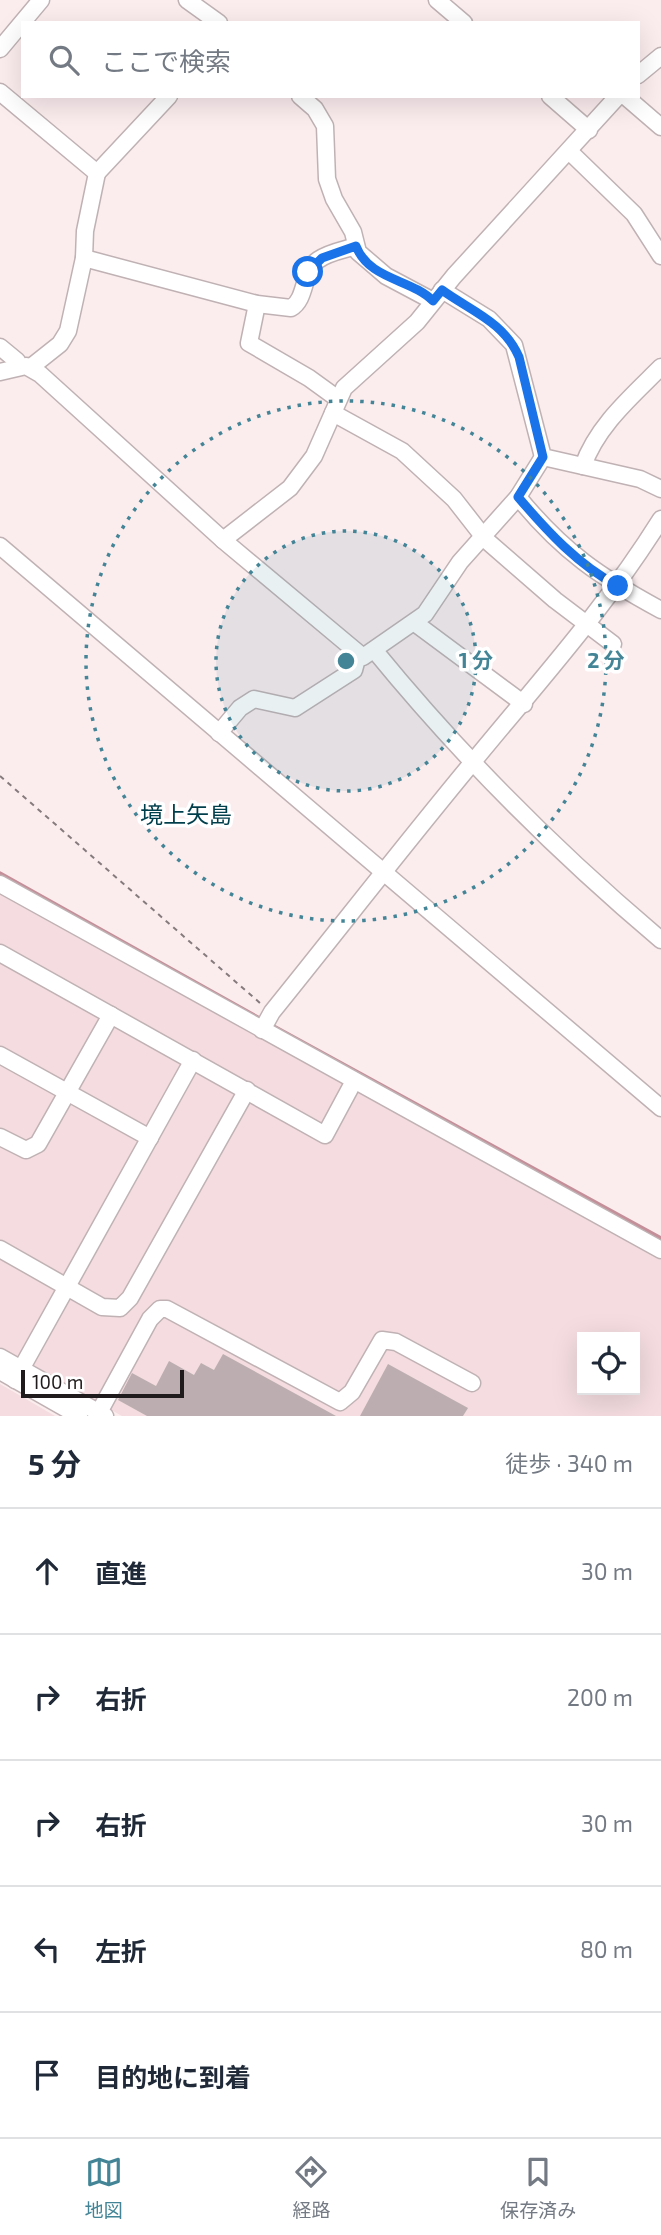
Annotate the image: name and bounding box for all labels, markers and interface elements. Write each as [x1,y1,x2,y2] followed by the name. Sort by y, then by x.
[21,21,640,98] search box
[45,41,83,79] icon: search
[101,45,231,76] text: ここで検索
[292,256,323,287] route start
[602,570,633,601] route end
[459,647,493,672] text: 1 分
[587,647,625,672] text: 2 分
[334,649,358,673] centre of rings
[140,800,232,828] district label: 境上矢島
[577,1332,640,1395] map controls
[577,1332,640,1395] button: locate
[21,1367,184,1399] scale bar
[32,1370,83,1393] text: 100 m
[28,1445,81,1481] text: 5 分
[505,1449,633,1477] text: 徒歩 · 340 m
[28,1552,66,1590] icon: ahead
[95,1557,147,1588] text: 直進
[581,1557,633,1585] text: 30 m
[28,1678,66,1716] icon: right
[95,1683,147,1714] text: 右折
[567,1683,633,1711] text: 200 m
[28,1804,66,1842] icon: right
[95,1809,147,1840] text: 右折
[581,1809,633,1837] text: 30 m
[28,1930,66,1968] icon: left
[95,1935,147,1966] text: 左折
[580,1935,633,1963] text: 80 m
[28,2056,66,2094] icon: arrive
[95,2061,251,2092] text: 目的地に到着
[85,2153,123,2222] tab: 地図
[292,2153,330,2222] tab: 経路
[500,2153,576,2222] tab: 保存済み

